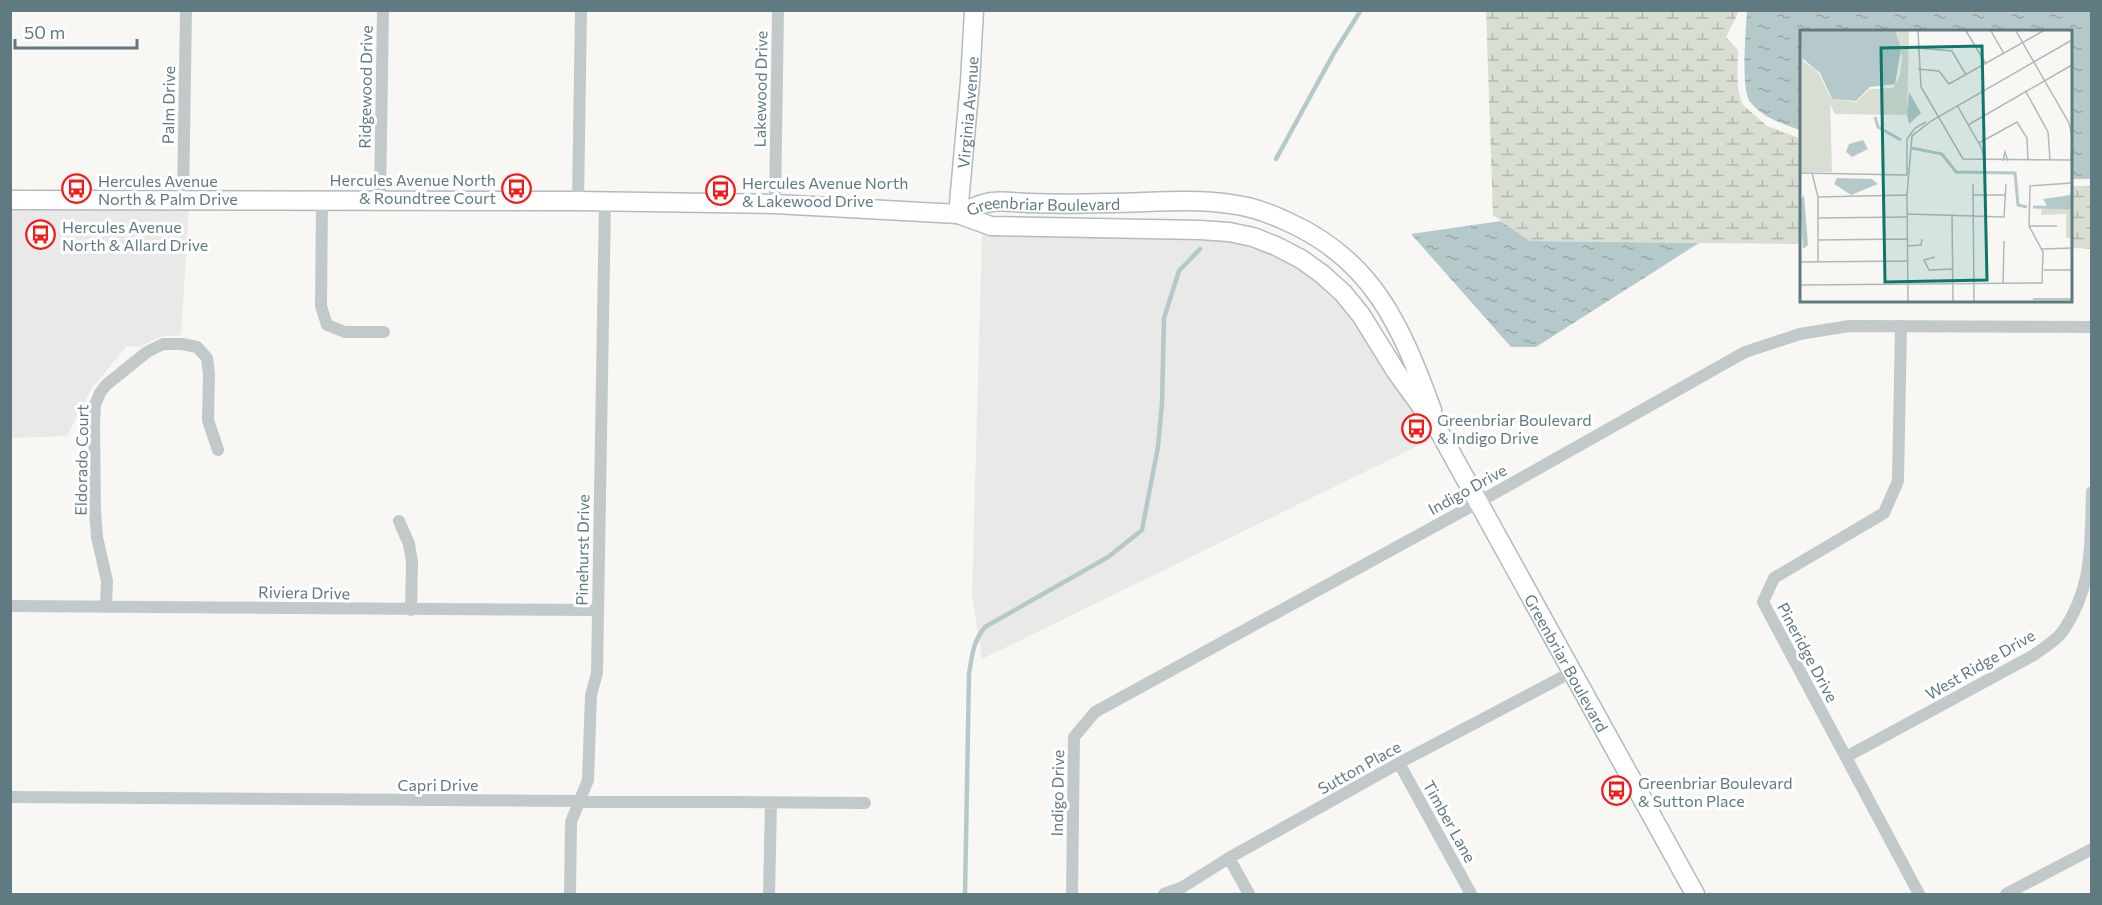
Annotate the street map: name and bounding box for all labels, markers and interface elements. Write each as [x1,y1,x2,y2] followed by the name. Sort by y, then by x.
[15,12,136,50] scale bar
[24,21,65,43] text: 50 m
[354,25,376,149] street label: Ridgewood Drive
[1800,30,2072,302] inset map
[749,31,771,147] street label: Lakewood Drive
[953,56,981,169] street label: Virginia Avenue
[158,66,178,144] street label: Palm Drive
[330,170,496,207] place label: Hercules Avenue North & Roundtree Court
[98,171,238,208] place label: Hercules Avenue North & Palm Drive
[501,172,533,204] bus stop icon: Hercules Avenue North & Roundtree Court
[61,173,93,205] bus stop icon: Hercules Avenue North & Palm Drive
[742,173,908,210] place label: Hercules Avenue North & Lakewood Drive
[705,175,737,207] bus stop icon: Hercules Avenue North & Lakewood Drive
[963,192,1120,219] street label: Greenbriar Boulevard
[62,217,208,254] place label: Hercules Avenue North & Allard Drive
[25,219,57,251] bus stop icon: Hercules Avenue North & Allard Drive
[71,404,91,516] street label: Eldorado Court
[1437,410,1592,447] place label: Greenbriar Boulevard & Indigo Drive
[1400,412,1432,444] bus stop icon: Greenbriar Boulevard & Indigo Drive
[1424,460,1510,518] street label: Indigo Drive
[572,494,592,606] street label: Pinehurst Drive
[258,582,350,602] street label: Riviera Drive
[1521,590,1613,735] street label: Greenbriar Boulevard
[1774,599,1842,705] street label: Pineridge Drive
[1922,625,2038,703] street label: West Ridge Drive
[1314,736,1404,798] street label: Sutton Place
[1047,749,1067,837] street label: Indigo Drive
[1638,773,1793,810] place label: Greenbriar Boulevard & Sutton Place
[397,775,479,794] street label: Capri Drive
[1601,775,1633,807] bus stop icon: Greenbriar Boulevard & Sutton Place
[1420,777,1480,865] street label: Timber Lane

